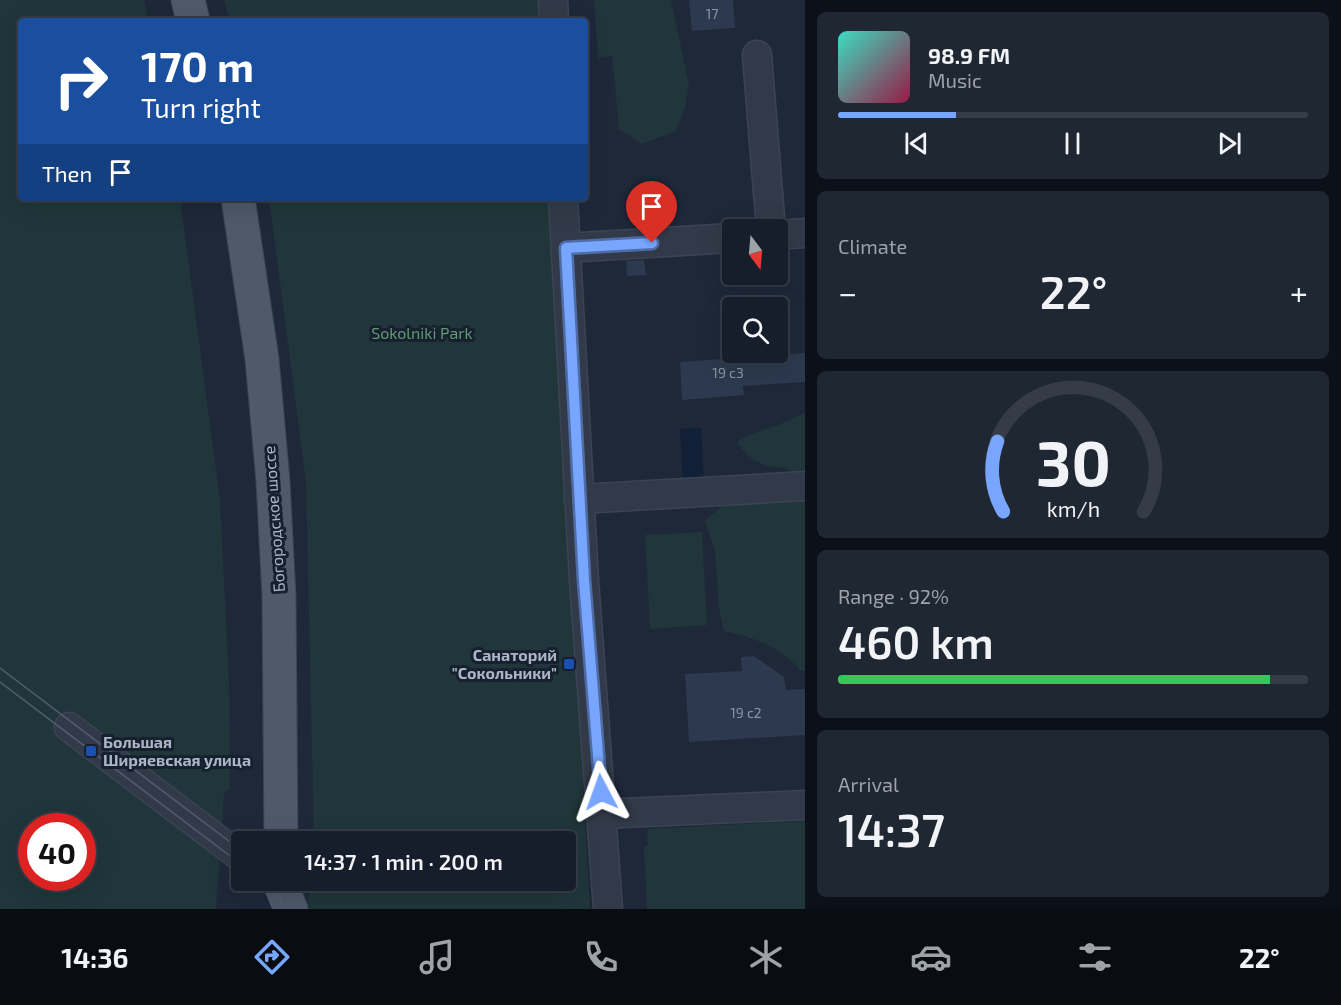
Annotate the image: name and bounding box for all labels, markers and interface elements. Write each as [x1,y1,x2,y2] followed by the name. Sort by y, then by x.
[706,5,718,22] house number: 17
[141,40,254,90] text: 170 m
[42,42,120,120] icon: right
[928,42,1010,68] text: 98.9 FM
[928,68,982,92] text: Music
[141,91,261,123] text: Turn right
[900,127,933,160] icon: previous
[1056,127,1089,160] icon: pause
[1213,127,1246,160] icon: next
[104,156,137,189] icon: arrive
[42,160,92,186] text: Then
[626,181,677,243] pin
[635,190,668,223] icon: arrive
[722,219,788,285] north arrow
[722,219,788,363] map controls
[838,234,907,258] text: Climate
[1040,264,1107,318] text: 22°
[838,272,857,312] text: −
[1290,272,1308,312] text: +
[722,297,788,363] button: search
[371,323,473,342] park label: Sokolniki Park
[712,364,744,381] house number: 19 с3
[1036,424,1110,499] text: 30
[259,445,288,593] street label: Богородское шоссе
[1046,496,1100,521] text: km/h
[838,584,949,608] text: Range · 92%
[838,614,994,668] text: 460 km
[452,645,557,682] place label: Санаторий "Сокольники"
[562,657,576,671] marker: Санаторий "Сокольники"
[730,704,762,721] house number: 19 с2
[103,732,251,769] place label: Большая Ширяевская улица
[84,744,98,758] marker: Большая Ширяевская улица
[569,760,633,824] position arrow
[838,772,899,796] text: Arrival
[838,802,945,856] text: 14:37
[18,813,96,891] speed limit sign: 40
[304,848,503,874] text: 14:37 · 1 min · 200 m
[251,936,293,978] icon: directions
[416,936,458,978] icon: music
[580,936,622,978] icon: phone
[745,936,787,978] icon: climate
[910,936,952,978] icon: car
[1074,936,1116,978] icon: filters
[61,941,128,973] text: 14:36
[1239,941,1280,973] text: 22°

